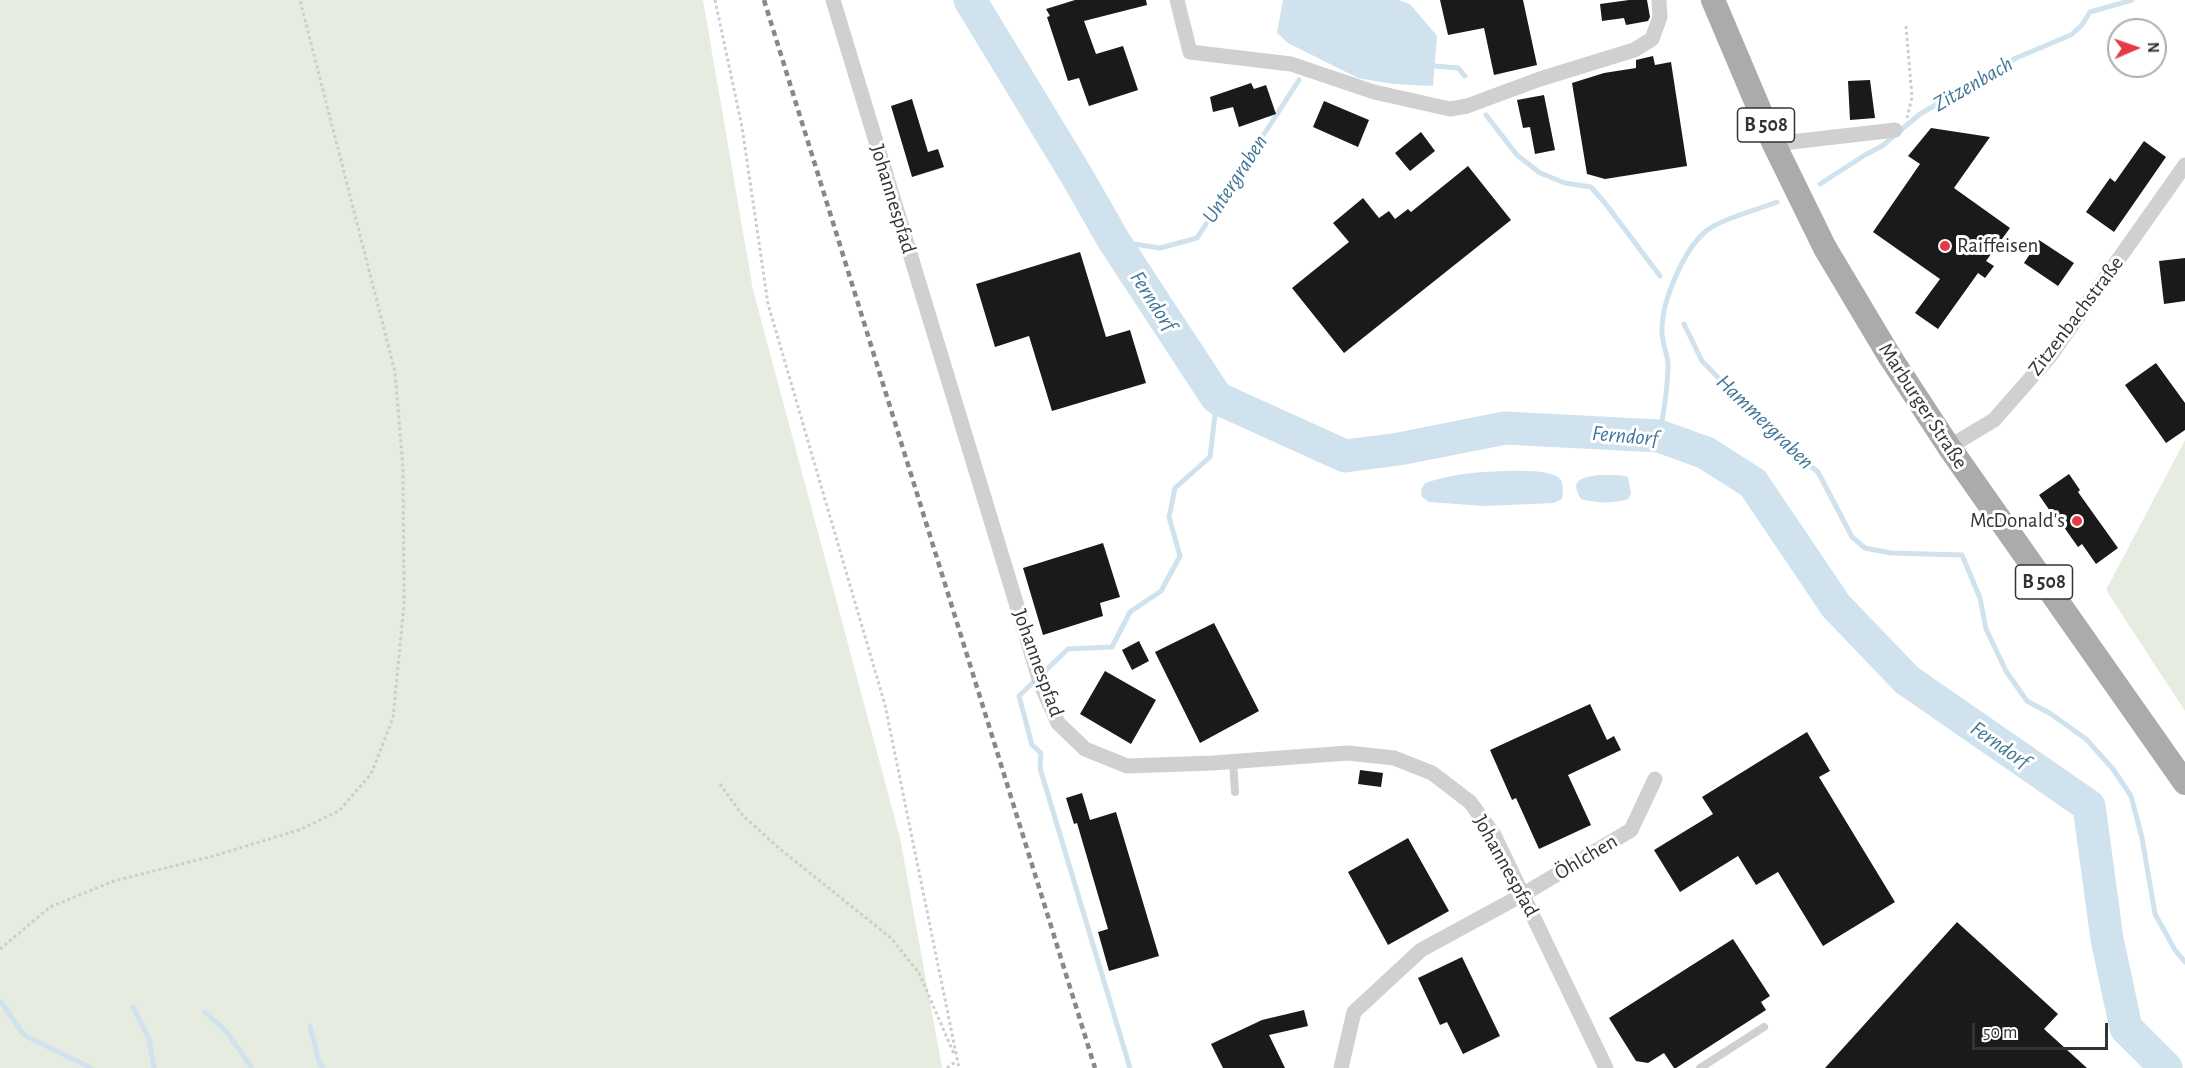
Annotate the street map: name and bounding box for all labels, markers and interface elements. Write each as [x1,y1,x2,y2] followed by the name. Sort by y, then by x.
[2107,18,2167,78] north arrow
[2145,42,2161,53] text: N
[1928,51,2018,117] water label: Zitzenbach
[1738,108,1794,142] road number: B 508
[1197,130,1273,228] water label: Untergraben
[864,141,922,257] street label: Johannespfad
[1957,233,2038,259] place label: Raiffeisen
[1938,239,1952,253] marker: Raiffeisen
[2023,251,2129,381] street label: Zitzenbachstraße
[1124,266,1182,336] water label: Ferndorf
[1873,338,1973,474] street label: Marburger Straße
[1711,369,1819,475] water label: Hammergraben
[1591,420,1659,452] water label: Ferndorf
[1970,508,2065,534] place label: McDonald's
[2070,514,2084,528] marker: McDonald's
[2016,565,2072,599] road number: B 508
[1007,606,1069,720] street label: Johannespfad
[1965,715,2035,775] water label: Ferndorf
[1468,811,1544,921] street label: Johannespfad
[1550,828,1622,886] street label: Öhlchen
[1975,1011,2112,1049] scale bar
[1983,1024,2017,1042] text: 50 m

